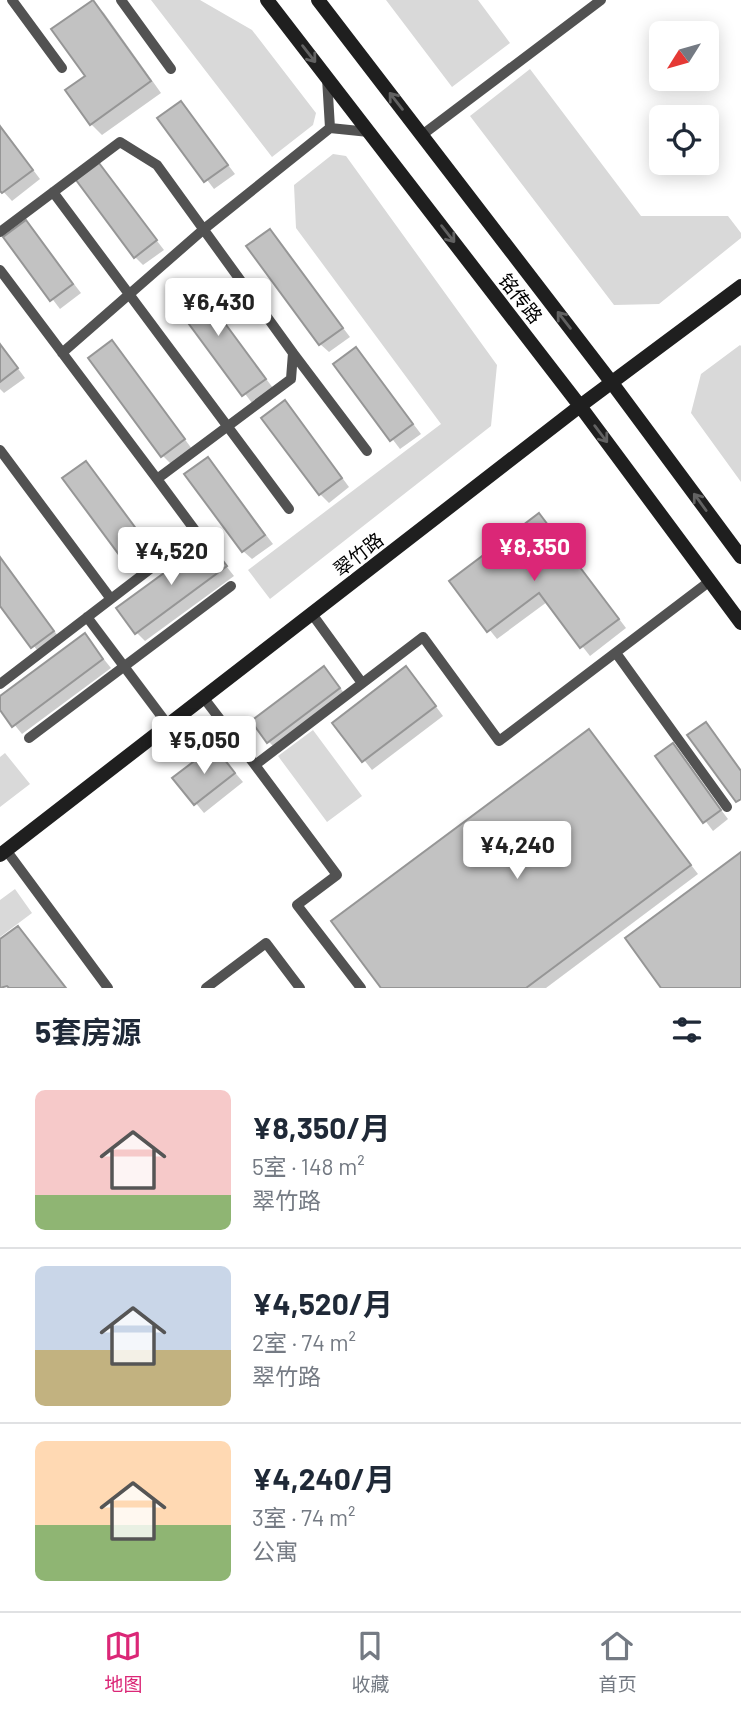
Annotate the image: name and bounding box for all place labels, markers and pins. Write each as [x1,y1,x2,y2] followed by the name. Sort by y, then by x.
[161,278,275,338] pin: ¥6,430
[477,524,591,583] pin: ¥8,350
[114,528,228,587] pin: ¥4,520
[147,716,261,776] pin: ¥5,050
[460,822,574,881] pin: ¥4,240

